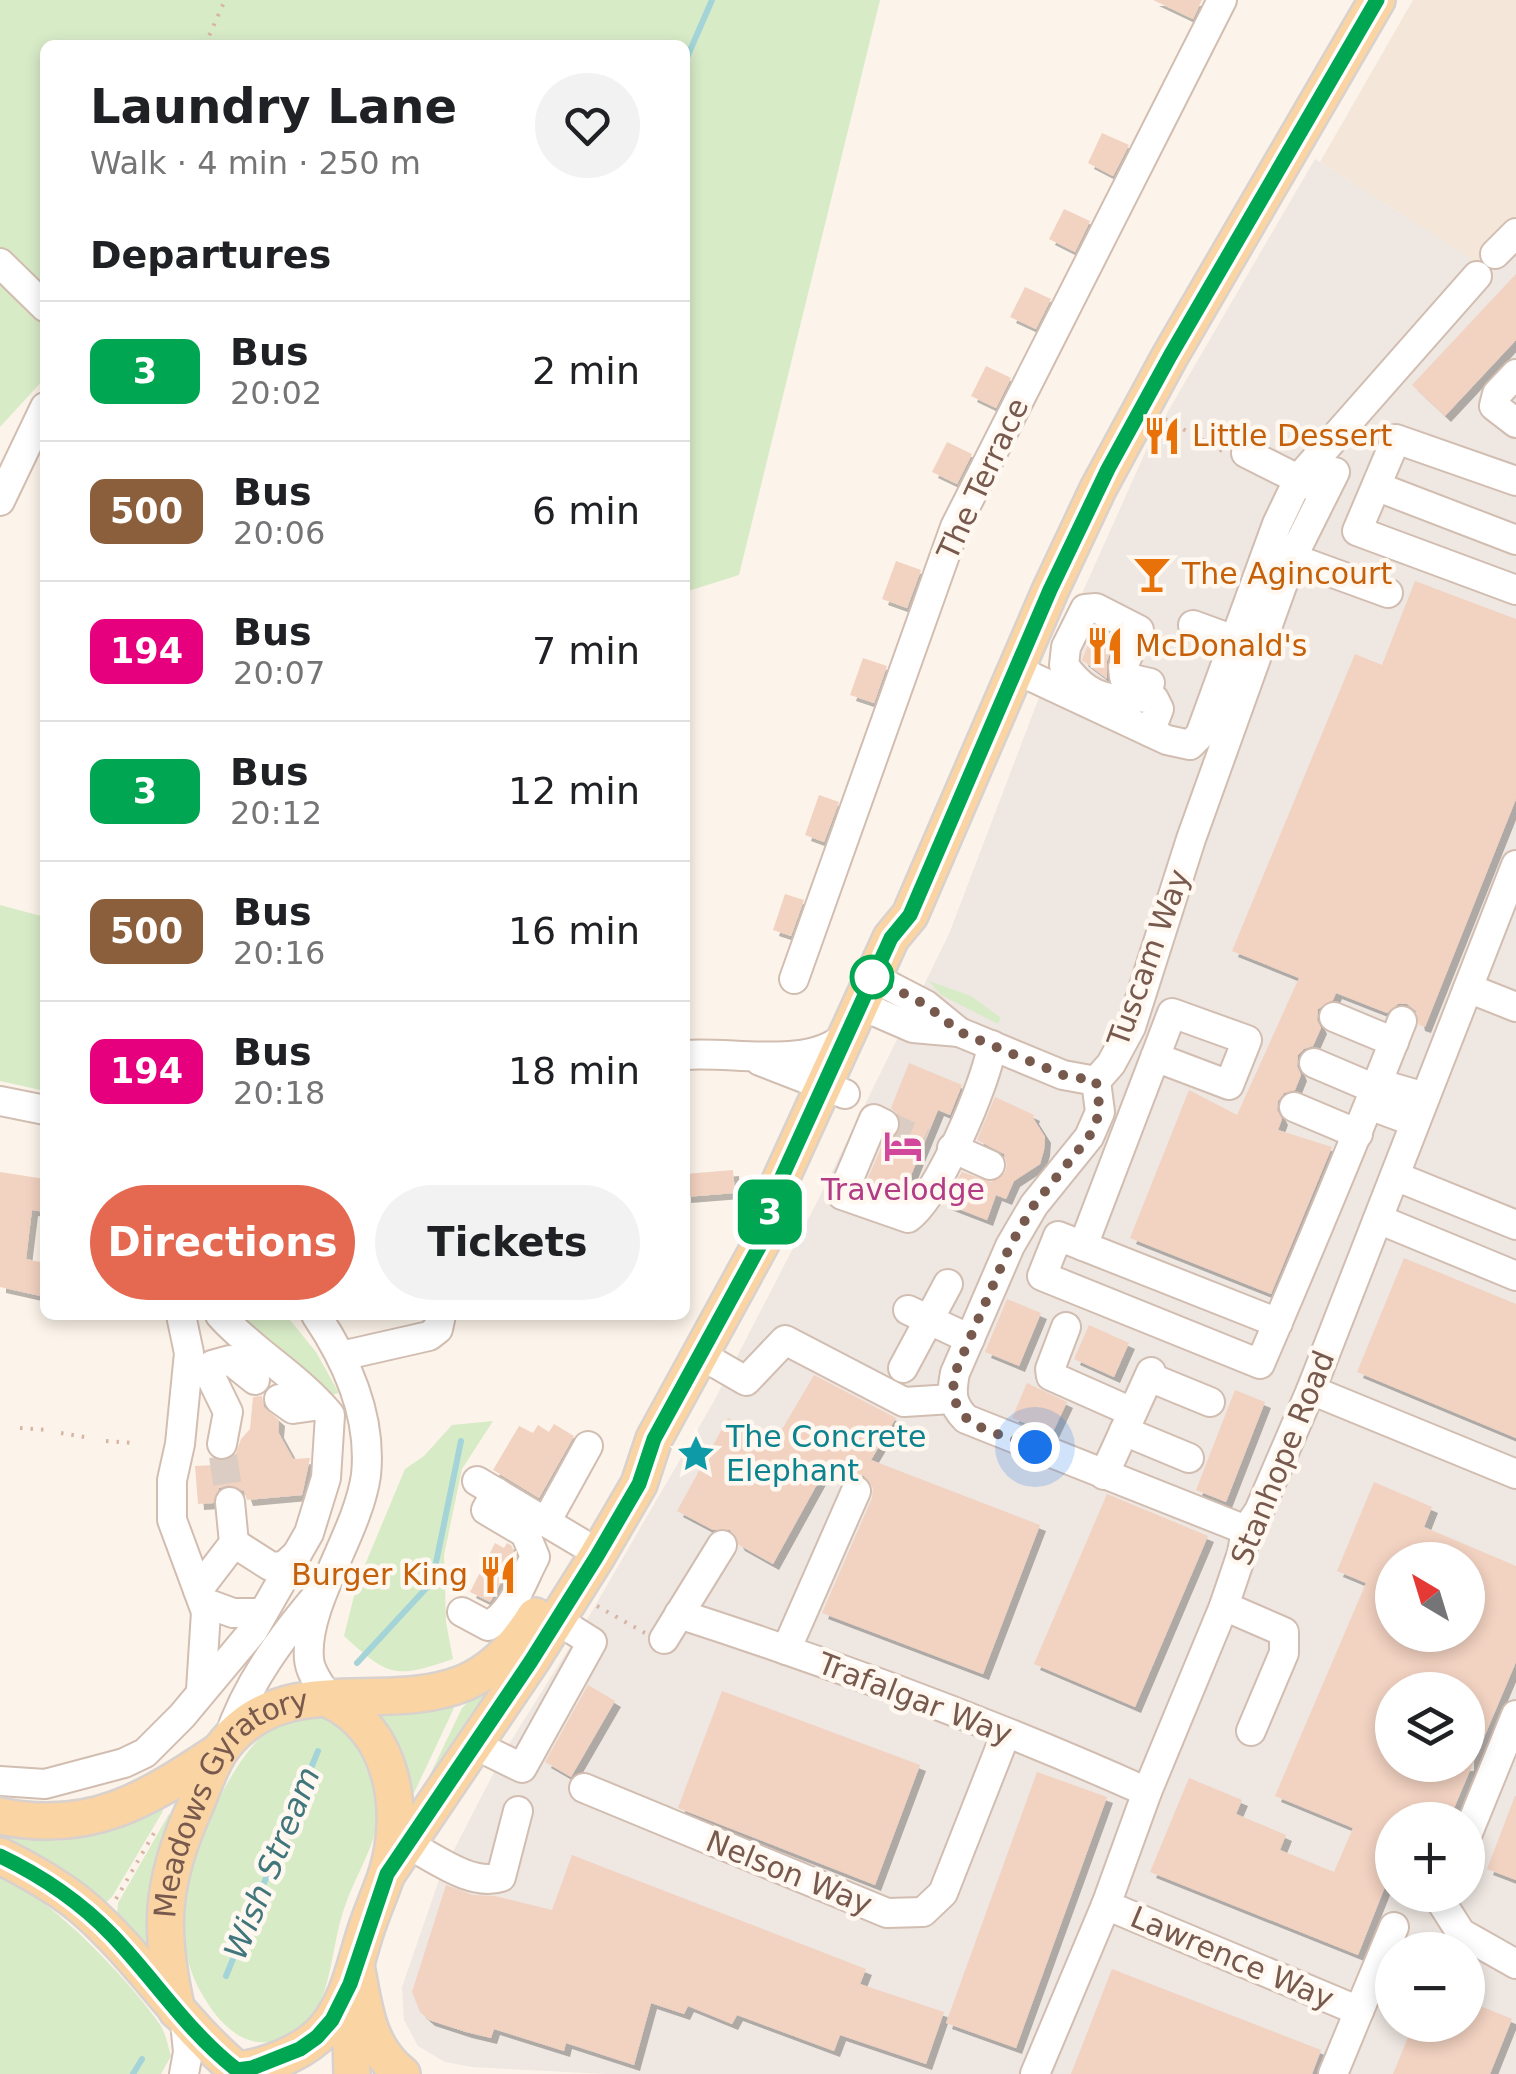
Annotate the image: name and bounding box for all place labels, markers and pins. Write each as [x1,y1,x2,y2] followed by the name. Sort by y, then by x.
[1141,415,1183,457] restaurant icon: Little Dessert
[1192,418,1393,453] place label: Little Dessert
[1131,553,1173,595] bar icon: The Agincourt
[1181,556,1392,591] place label: The Agincourt
[1084,625,1126,667] restaurant icon: McDonald's
[1135,628,1308,663] place label: McDonald's
[851,956,893,998] unlabelled marker
[882,1125,924,1167] hotel icon: Travelodge
[820,1172,985,1207] place label: Travelodge
[725,1419,927,1488] place label: The Concrete Elephant
[675,1433,717,1475] place icon: The Concrete Elephant
[477,1554,519,1596] restaurant icon: Burger King
[291,1557,468,1592] place label: Burger King

